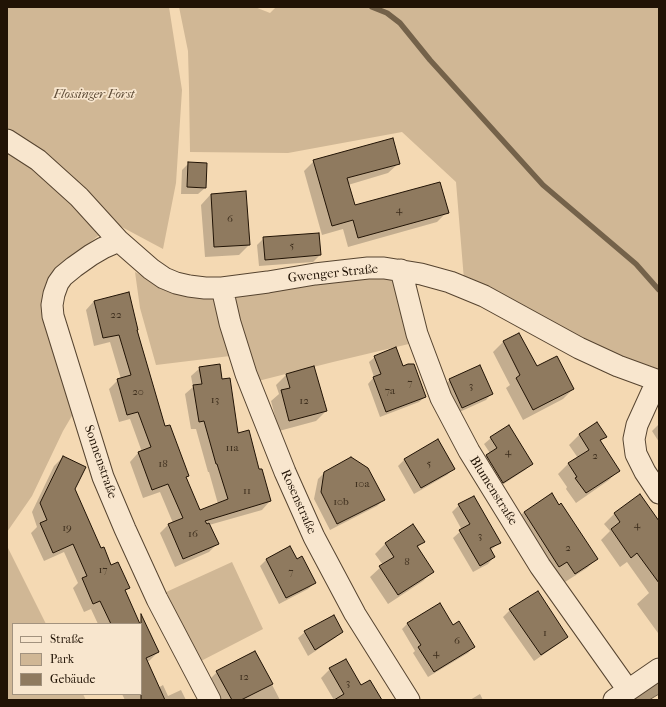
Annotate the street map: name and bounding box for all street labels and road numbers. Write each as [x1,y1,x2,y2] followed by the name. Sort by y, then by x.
[287,262,379,286] street label: Gwenger Straße
[80,423,120,501] street label: Sonnenstraße
[466,454,520,528] street label: Blumenstraße
[277,467,319,537] street label: Rosenstraße

